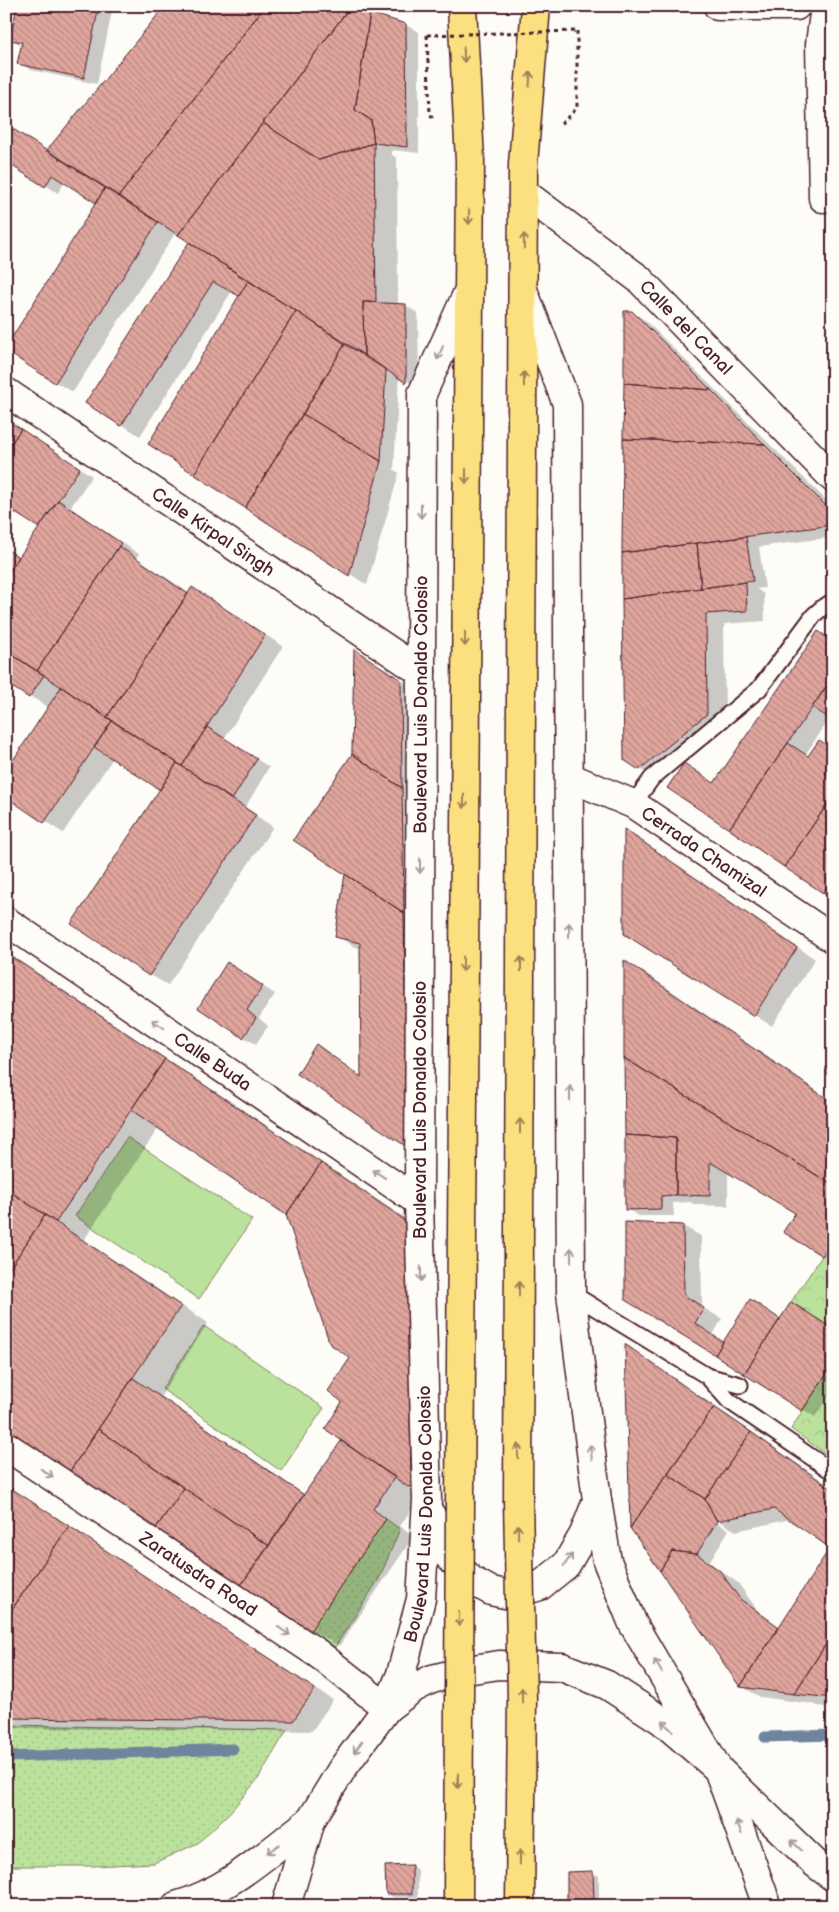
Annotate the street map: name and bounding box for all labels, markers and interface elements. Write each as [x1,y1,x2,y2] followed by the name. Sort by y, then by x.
[460,47,469,63] one-way arrow
[525,71,535,87] one-way arrow
[464,209,474,225] one-way arrow
[519,233,529,250] one-way arrow
[635,276,736,379] street label: Calle del Canal
[435,345,445,360] one-way arrow
[519,371,529,387] one-way arrow
[461,468,471,484] one-way arrow
[148,483,278,581] street label: Calle Kirpal Singh
[416,503,426,519] one-way arrow
[410,575,432,834] street label: Boulevard Luis Donaldo Colosio
[460,630,470,646] one-way arrow
[459,792,469,809] one-way arrow
[637,803,770,902] street label: Cerrada Chamizal
[415,858,425,874] one-way arrow
[564,923,574,939] one-way arrow
[458,955,468,971] one-way arrow
[516,956,526,972] one-way arrow
[410,981,431,1239] street label: Boulevard Luis Donaldo Colosio
[151,1019,165,1029] one-way arrow
[170,1028,255,1096] street label: Calle Buda
[565,1085,575,1102] one-way arrow
[515,1119,525,1135] one-way arrow
[372,1169,386,1179] one-way arrow
[566,1248,576,1264] one-way arrow
[416,1266,426,1282] one-way arrow
[514,1281,524,1298] one-way arrow
[400,1385,438,1645] street label: Boulevard Luis Donaldo Colosio
[513,1444,523,1460] one-way arrow
[586,1444,596,1460] one-way arrow
[40,1468,54,1478] one-way arrow
[514,1524,523,1540] one-way arrow
[134,1527,261,1621] street label: Zaratusdra Road
[563,1553,573,1567] one-way arrow
[454,1610,464,1627] one-way arrow
[277,1626,291,1636] one-way arrow
[653,1660,663,1674] one-way arrow
[517,1687,527,1703] one-way arrow
[661,1720,674,1732] one-way arrow
[353,1740,364,1753] one-way arrow
[453,1773,463,1789] one-way arrow
[734,1819,743,1835] one-way arrow
[790,1839,802,1851] one-way arrow
[267,1844,280,1855] one-way arrow
[515,1849,525,1866] one-way arrow

